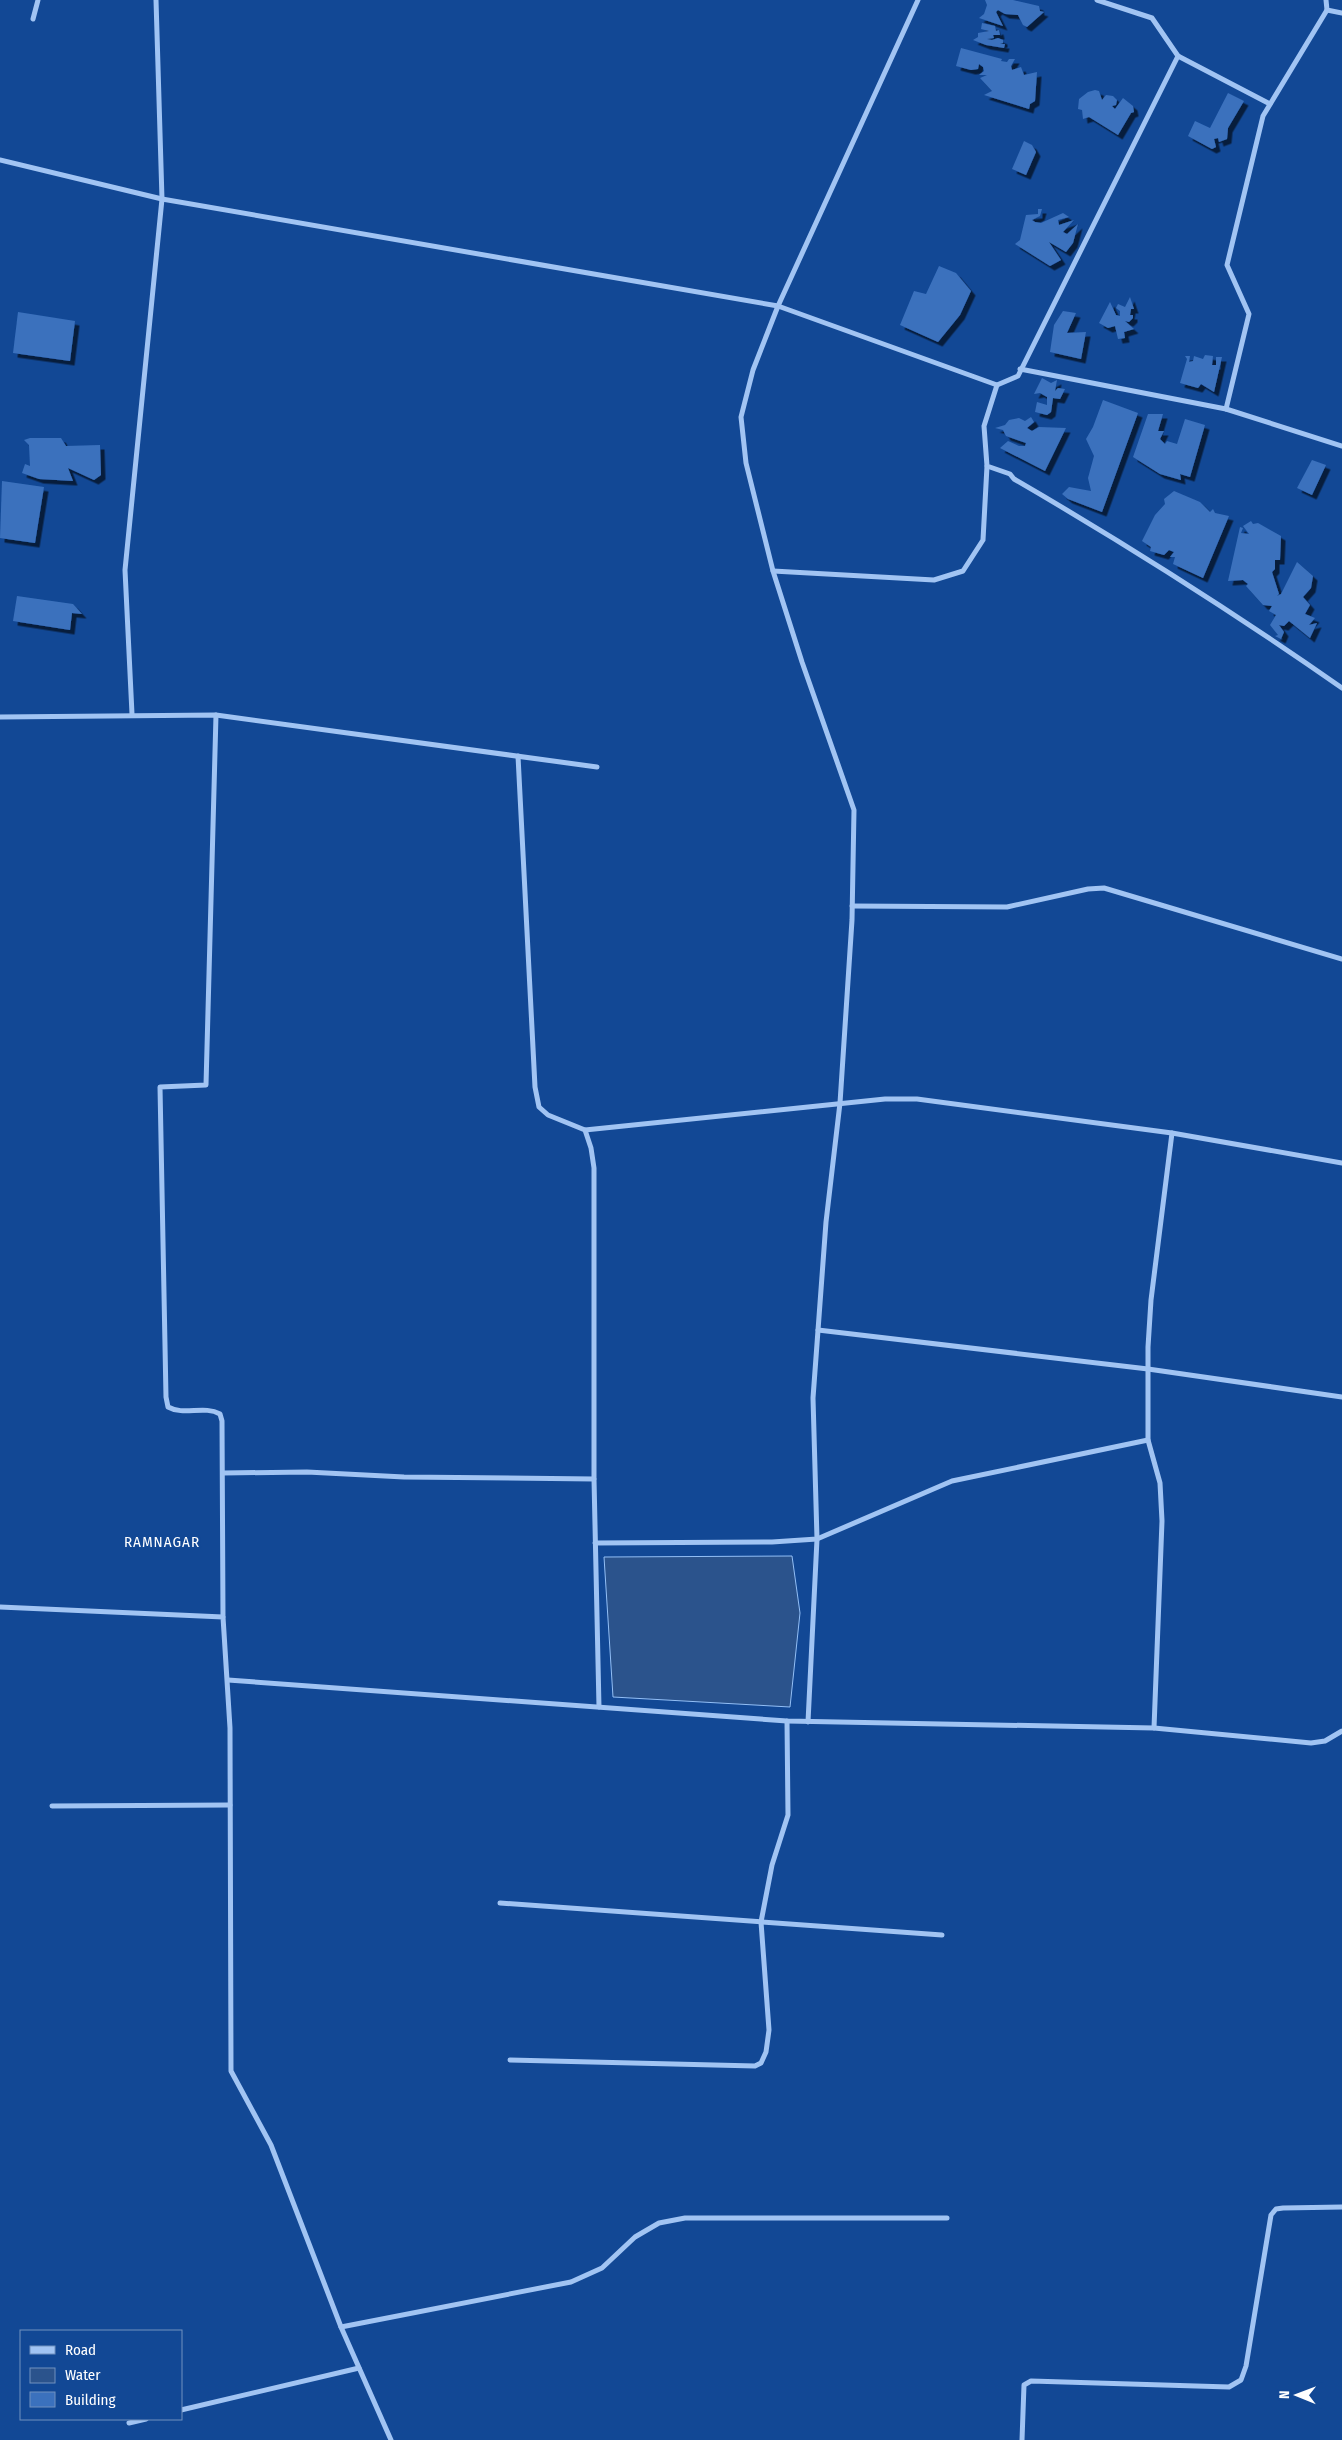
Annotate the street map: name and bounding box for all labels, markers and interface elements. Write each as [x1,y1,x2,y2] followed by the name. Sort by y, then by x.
[124,1533,200,1551] district label: RAMNAGAR
[20,2330,182,2420] legend
[65,2341,96,2359] text: Road
[65,2366,101,2384] text: Water
[1272,2370,1322,2420] north arrow
[1276,2390,1293,2399] text: N
[65,2391,116,2409] text: Building

